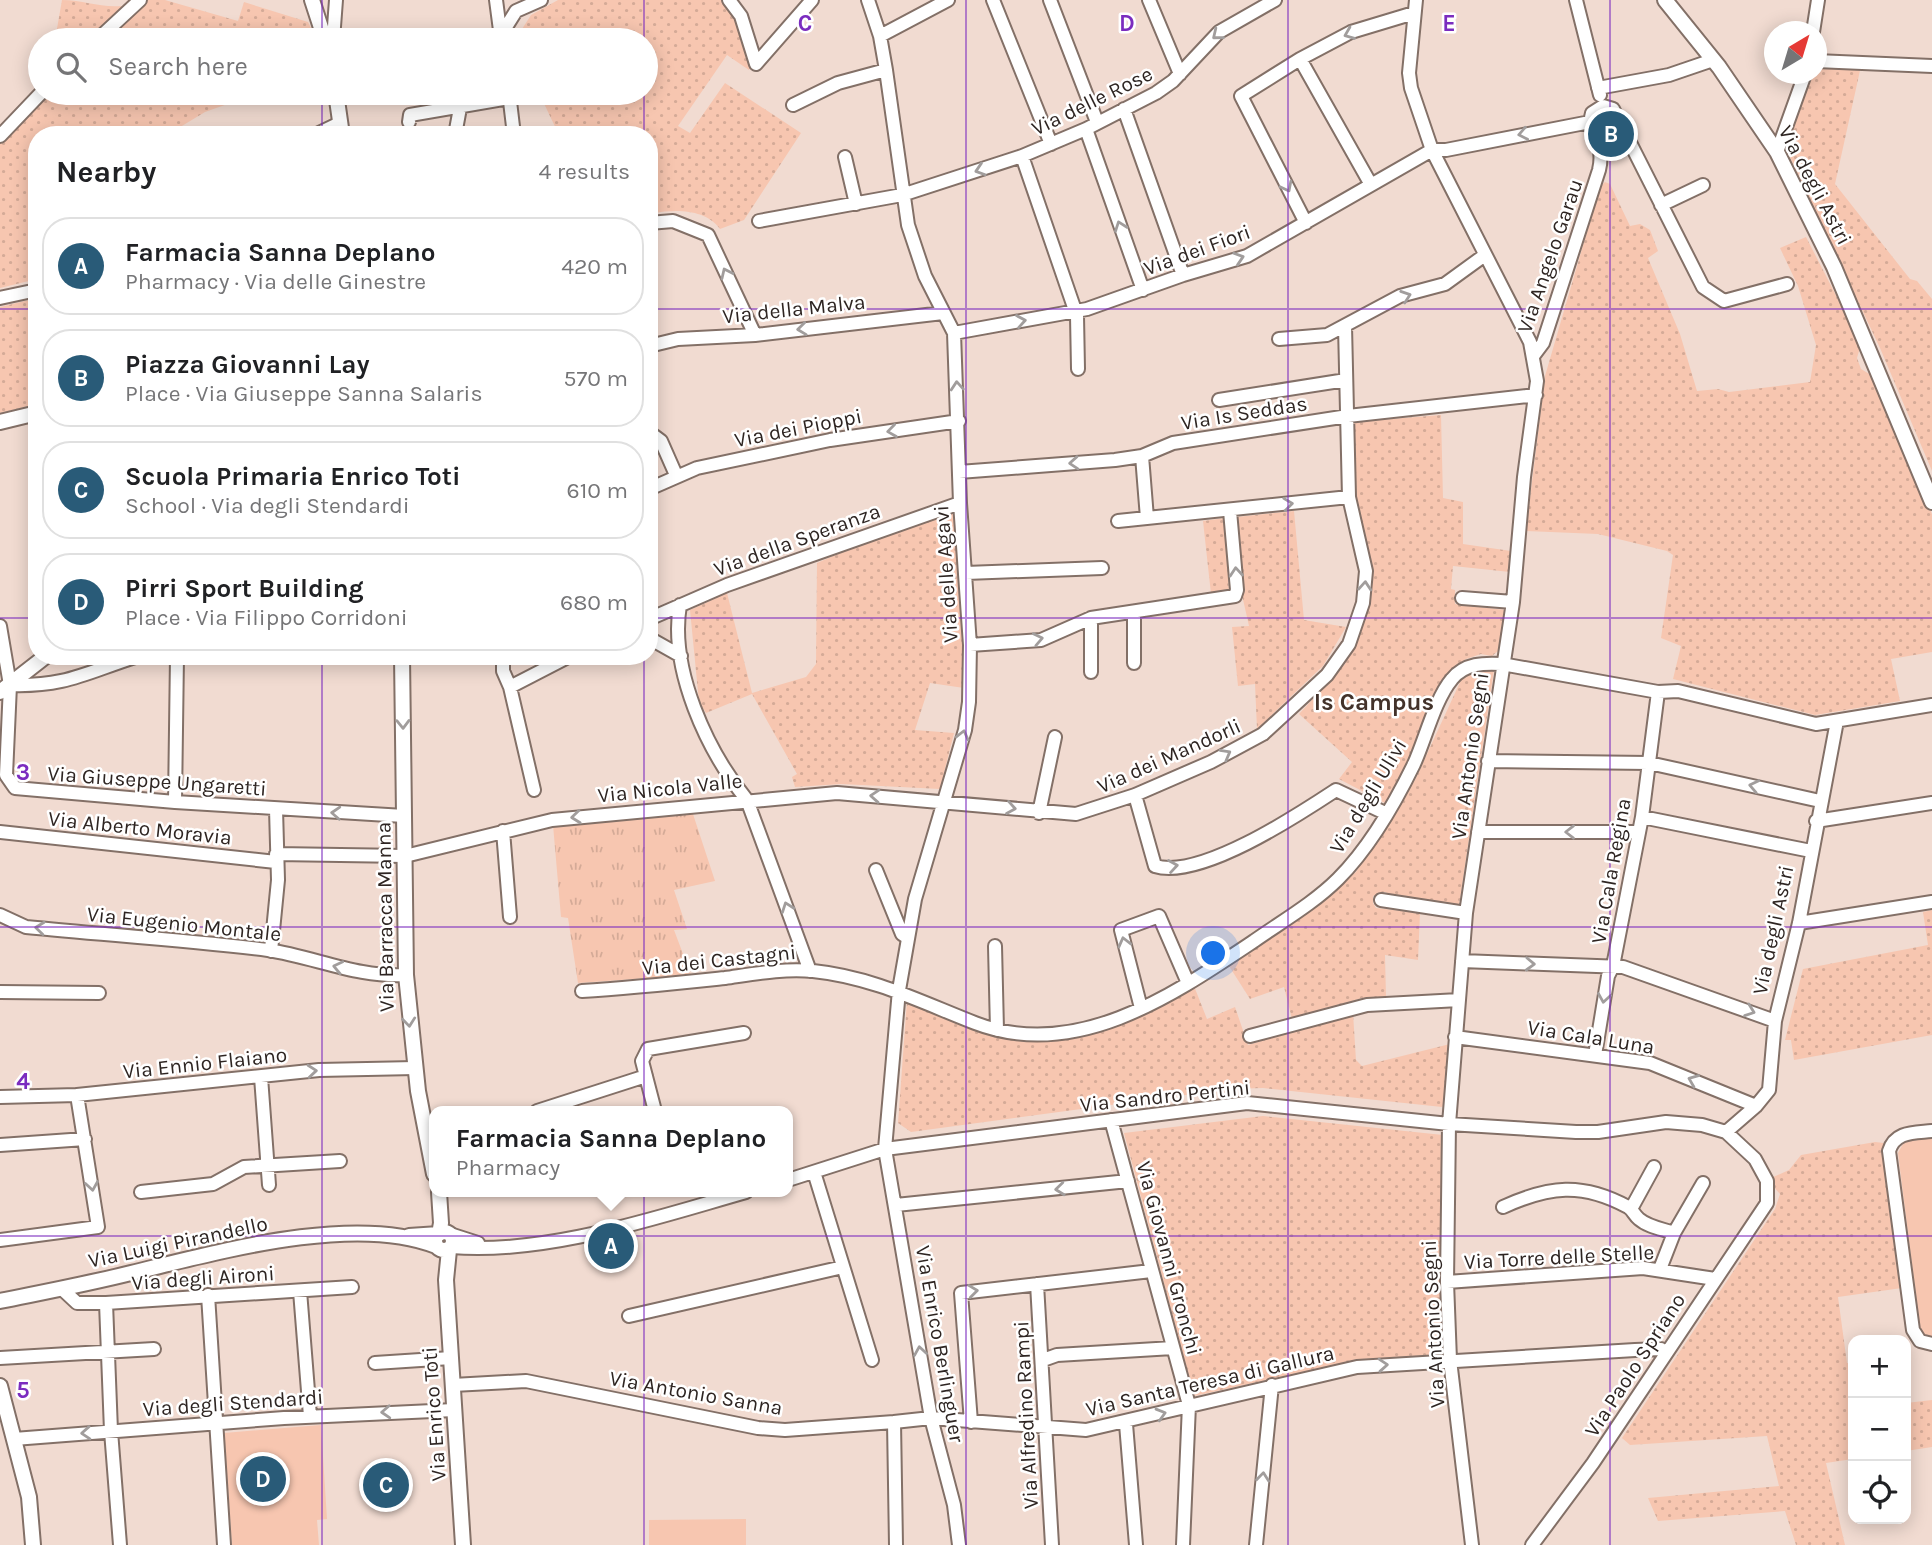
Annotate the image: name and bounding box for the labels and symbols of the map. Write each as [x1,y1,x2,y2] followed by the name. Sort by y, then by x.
[798,10,812,37] text: C
[1119,10,1135,37] text: D
[1442,10,1456,37] text: E
[1764,21,1827,84] north arrow
[1344,25,1356,39] one-way arrow
[1212,27,1224,40] one-way arrow
[1028,61,1156,141] street label: Via delle Rose
[1588,108,1634,160] pin: B
[1773,121,1857,249] street label: Via degli Astri
[1517,126,1529,141] one-way arrow
[974,162,987,176] one-way arrow
[1512,176,1588,336] street label: Via Angelo Garau
[1279,180,1293,192] one-way arrow
[1140,220,1254,280] street label: Via dei Fiori
[1114,221,1128,233] one-way arrow
[1232,252,1245,266] one-way arrow
[720,268,734,280] one-way arrow
[721,290,867,328] street label: Via della Malva
[1399,290,1411,304] one-way arrow
[1015,314,1027,329] one-way arrow
[796,321,807,336] one-way arrow
[950,380,965,391] one-way arrow
[1179,391,1309,435] street label: Via Is Seddas
[732,404,864,452] street label: Via dei Pioppi
[886,423,897,438] one-way arrow
[1068,455,1079,470] one-way arrow
[1283,497,1294,512] one-way arrow
[711,499,883,581] street label: Via della Speranza
[929,504,963,644] street label: Via delle Agavi
[1229,566,1244,577] one-way arrow
[1357,580,1372,591] one-way arrow
[1032,632,1044,647] one-way arrow
[1446,671,1494,841] street label: Via Antonio Segni
[1314,688,1434,716] district label: Is Campus
[1093,714,1245,798] street label: Via dei Mandorli
[395,720,411,730] one-way arrow
[955,729,969,741] one-way arrow
[1324,734,1412,858] street label: Via degli Ulivi
[1219,749,1231,762] one-way arrow
[16,759,30,786] text: 3
[47,761,267,801] street label: Via Giuseppe Ungaretti
[597,768,743,808] street label: Via Nicola Valle
[1748,780,1760,795] one-way arrow
[870,789,881,804] one-way arrow
[1586,796,1636,946] street label: Via Cala Regina
[1005,800,1017,815] one-way arrow
[330,805,341,820] one-way arrow
[47,806,233,850] street label: Via Alberto Moravia
[570,809,581,824] one-way arrow
[371,822,399,1012] street label: Via Barracca Manna
[1564,824,1575,840] one-way arrow
[1167,859,1179,874] one-way arrow
[1748,863,1798,997] street label: Via degli Astri
[781,901,795,913] one-way arrow
[86,902,282,946] street label: Via Eugenio Montale
[34,921,45,936] one-way arrow
[1118,936,1132,948] one-way arrow
[1196,936,1230,970] your location
[641,940,797,980] street label: Via dei Castagni
[1525,956,1536,971] one-way arrow
[332,961,344,976] one-way arrow
[1597,992,1612,1004] one-way arrow
[1743,1003,1755,1017] one-way arrow
[1526,1015,1656,1059] street label: Via Cala Luna
[401,1017,416,1028] one-way arrow
[122,1042,288,1084] street label: Via Ennio Flaiano
[307,1064,318,1079] one-way arrow
[16,1068,30,1095] text: 4
[1079,1075,1251,1117] street label: Via Sandro Pertini
[1688,1075,1700,1089] one-way arrow
[1132,1158,1206,1358] street label: Via Giovanni Gronchi
[84,1181,99,1192] one-way arrow
[1054,1181,1066,1196] one-way arrow
[86,1211,270,1273] street label: Via Luigi Pirandello
[588,1220,634,1272] pin: A
[1417,1239,1449,1409] street label: Via Antonio Segni
[1463,1240,1655,1274] street label: Via Torre delle Stelle
[911,1244,969,1445] street label: Via Enrico Berlinguer
[131,1261,275,1295] street label: Via degli Aironi
[967,1284,979,1299] one-way arrow
[1580,1289,1690,1441] street label: Via Paolo Spriano
[1009,1320,1043,1510] street label: Via Alfredino Rampi
[1084,1341,1336,1421] street label: Via Santa Teresa di Gallura
[913,1345,928,1357] one-way arrow
[417,1346,451,1482] street label: Via Enrico Toti
[1378,1358,1389,1373] one-way arrow
[608,1366,784,1420] street label: Via Antonio Sanna
[16,1377,30,1404] text: 5
[142,1385,324,1421] street label: Via degli Stendardi
[380,1404,391,1419] one-way arrow
[1154,1407,1166,1422] one-way arrow
[80,1425,91,1440] one-way arrow
[240,1453,286,1505] pin: D
[363,1459,409,1511] pin: C
[1255,1471,1270,1482] one-way arrow

